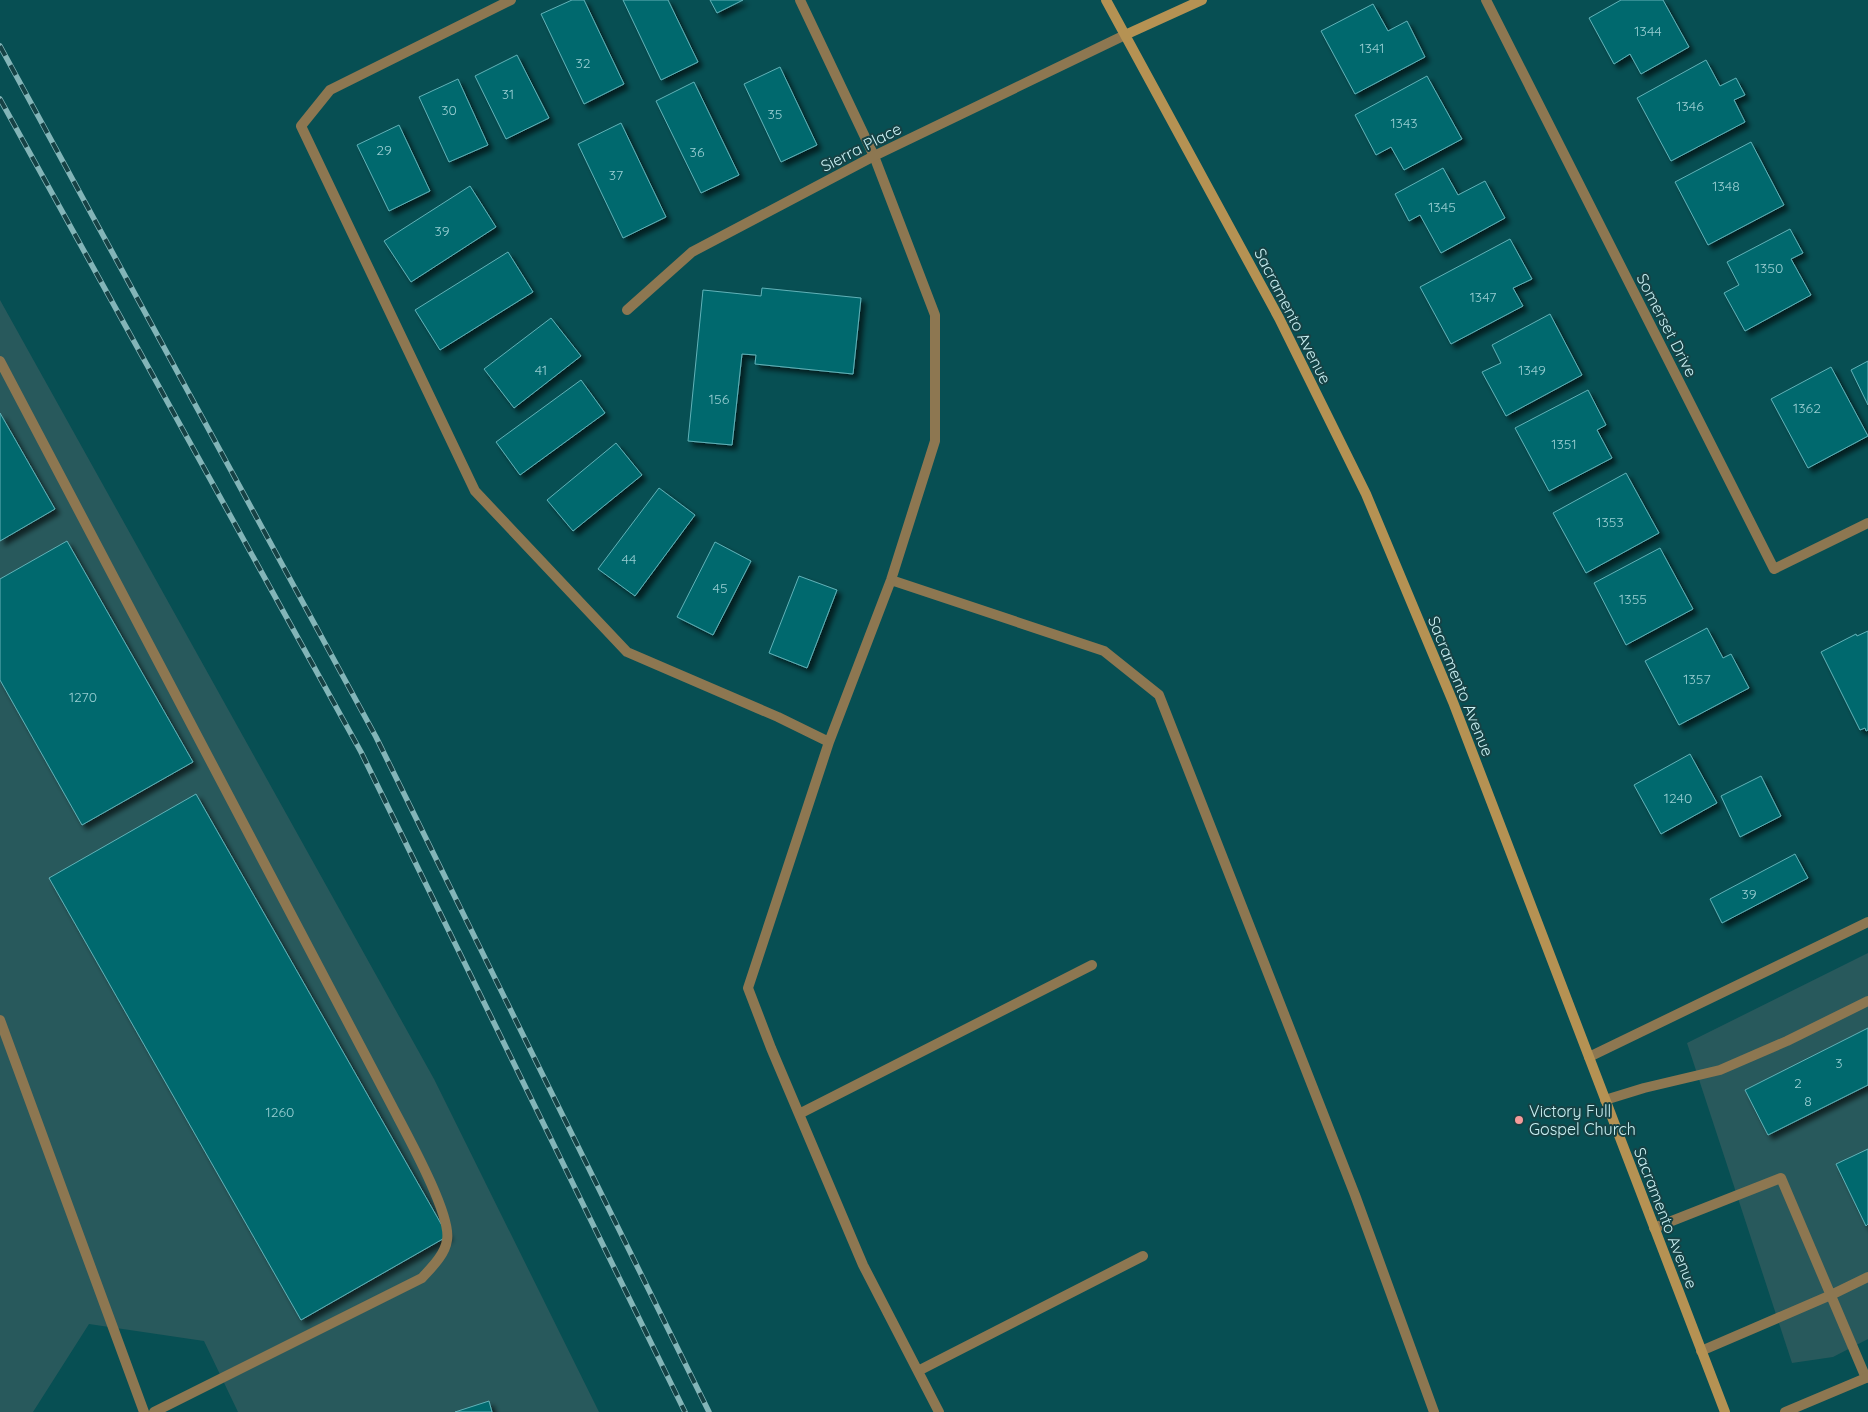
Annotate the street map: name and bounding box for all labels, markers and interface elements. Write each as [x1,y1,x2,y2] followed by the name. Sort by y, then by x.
[1634,22,1662,40] house number: 1344
[1360,39,1384,57] house number: 1341
[575,54,591,72] house number: 32
[502,85,514,103] house number: 31
[1676,97,1704,115] house number: 1346
[441,101,457,119] house number: 30
[768,105,782,123] house number: 35
[1390,114,1418,132] house number: 1343
[817,118,905,176] street label: Sierra Place
[376,141,392,159] house number: 29
[690,143,705,161] house number: 36
[609,166,623,184] house number: 37
[1712,177,1740,195] house number: 1348
[1428,198,1456,216] house number: 1345
[434,222,450,240] house number: 39
[1250,245,1336,387] street label: Sacramento Avenue
[1755,259,1783,277] house number: 1350
[1632,270,1702,380] street label: Somerset Drive
[1470,288,1496,306] house number: 1347
[535,361,547,379] house number: 41
[1518,361,1546,379] house number: 1349
[709,390,730,408] house number: 156
[1793,399,1821,417] house number: 1362
[1551,435,1577,453] house number: 1351
[1596,513,1624,531] house number: 1353
[622,550,636,568] house number: 44
[712,579,728,597] house number: 45
[1619,590,1647,608] house number: 1355
[1424,613,1498,759] street label: Sacramento Avenue
[1683,670,1711,688] house number: 1357
[69,688,97,706] house number: 1270
[1664,789,1692,807] house number: 1240
[1741,885,1757,903] house number: 39
[1835,1054,1843,1072] house number: 3
[1794,1074,1802,1092] house number: 2
[1804,1092,1812,1110] house number: 8
[1529,1101,1636,1139] place label: Victory Full Gospel Church
[266,1103,294,1121] house number: 1260
[1513,1114,1525,1126] marker: Victory Full Gospel Church
[1630,1145,1702,1291] street label: Sacramento Avenue

